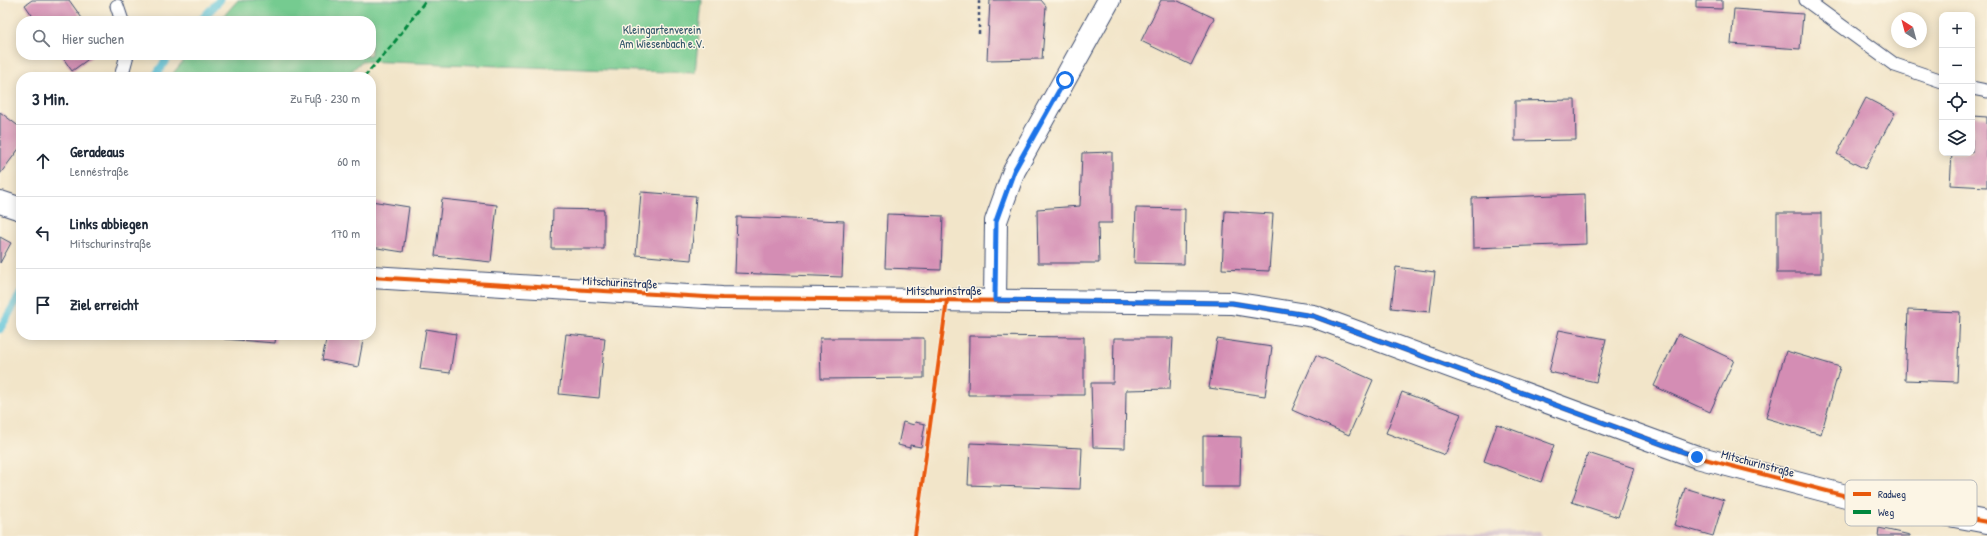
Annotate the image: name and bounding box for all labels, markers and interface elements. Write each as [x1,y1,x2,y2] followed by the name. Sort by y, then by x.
[1891,12,1927,48] north arrow
[1939,12,1975,156] map controls
[1939,12,1975,48] button: +
[16,16,376,60] search box
[619,21,705,52] park label: Kleingartenverein Am Wiesenbach e.V.
[30,27,52,49] icon: search
[62,28,124,49] text: Hier suchen
[1939,48,1975,84] button: −
[1056,71,1074,89] route start
[1939,84,1975,120] button: locate
[32,87,69,110] text: 3 Min.
[290,89,360,107] text: Zu Fuß · 230 m
[1939,120,1975,156] button: layers
[70,141,124,162] text: Geradeaus
[32,150,54,172] icon: ahead
[337,152,360,170] text: 60 m
[70,162,129,180] text: Lennéstraße
[70,213,148,234] text: Links abbiegen
[32,222,54,244] icon: left
[331,224,360,242] text: 170 m
[70,234,151,252] text: Mitschurinstraße
[582,272,658,292] street label: Mitschurinstraße
[906,282,982,299] street label: Mitschurinstraße
[32,294,54,316] icon: arrive
[70,294,139,315] text: Ziel erreicht
[1720,445,1797,481] street label: Mitschurinstraße
[1688,448,1706,466] route end
[1845,480,1977,526] legend
[1878,487,1906,501] text: Radweg
[1878,505,1894,519] text: Weg

